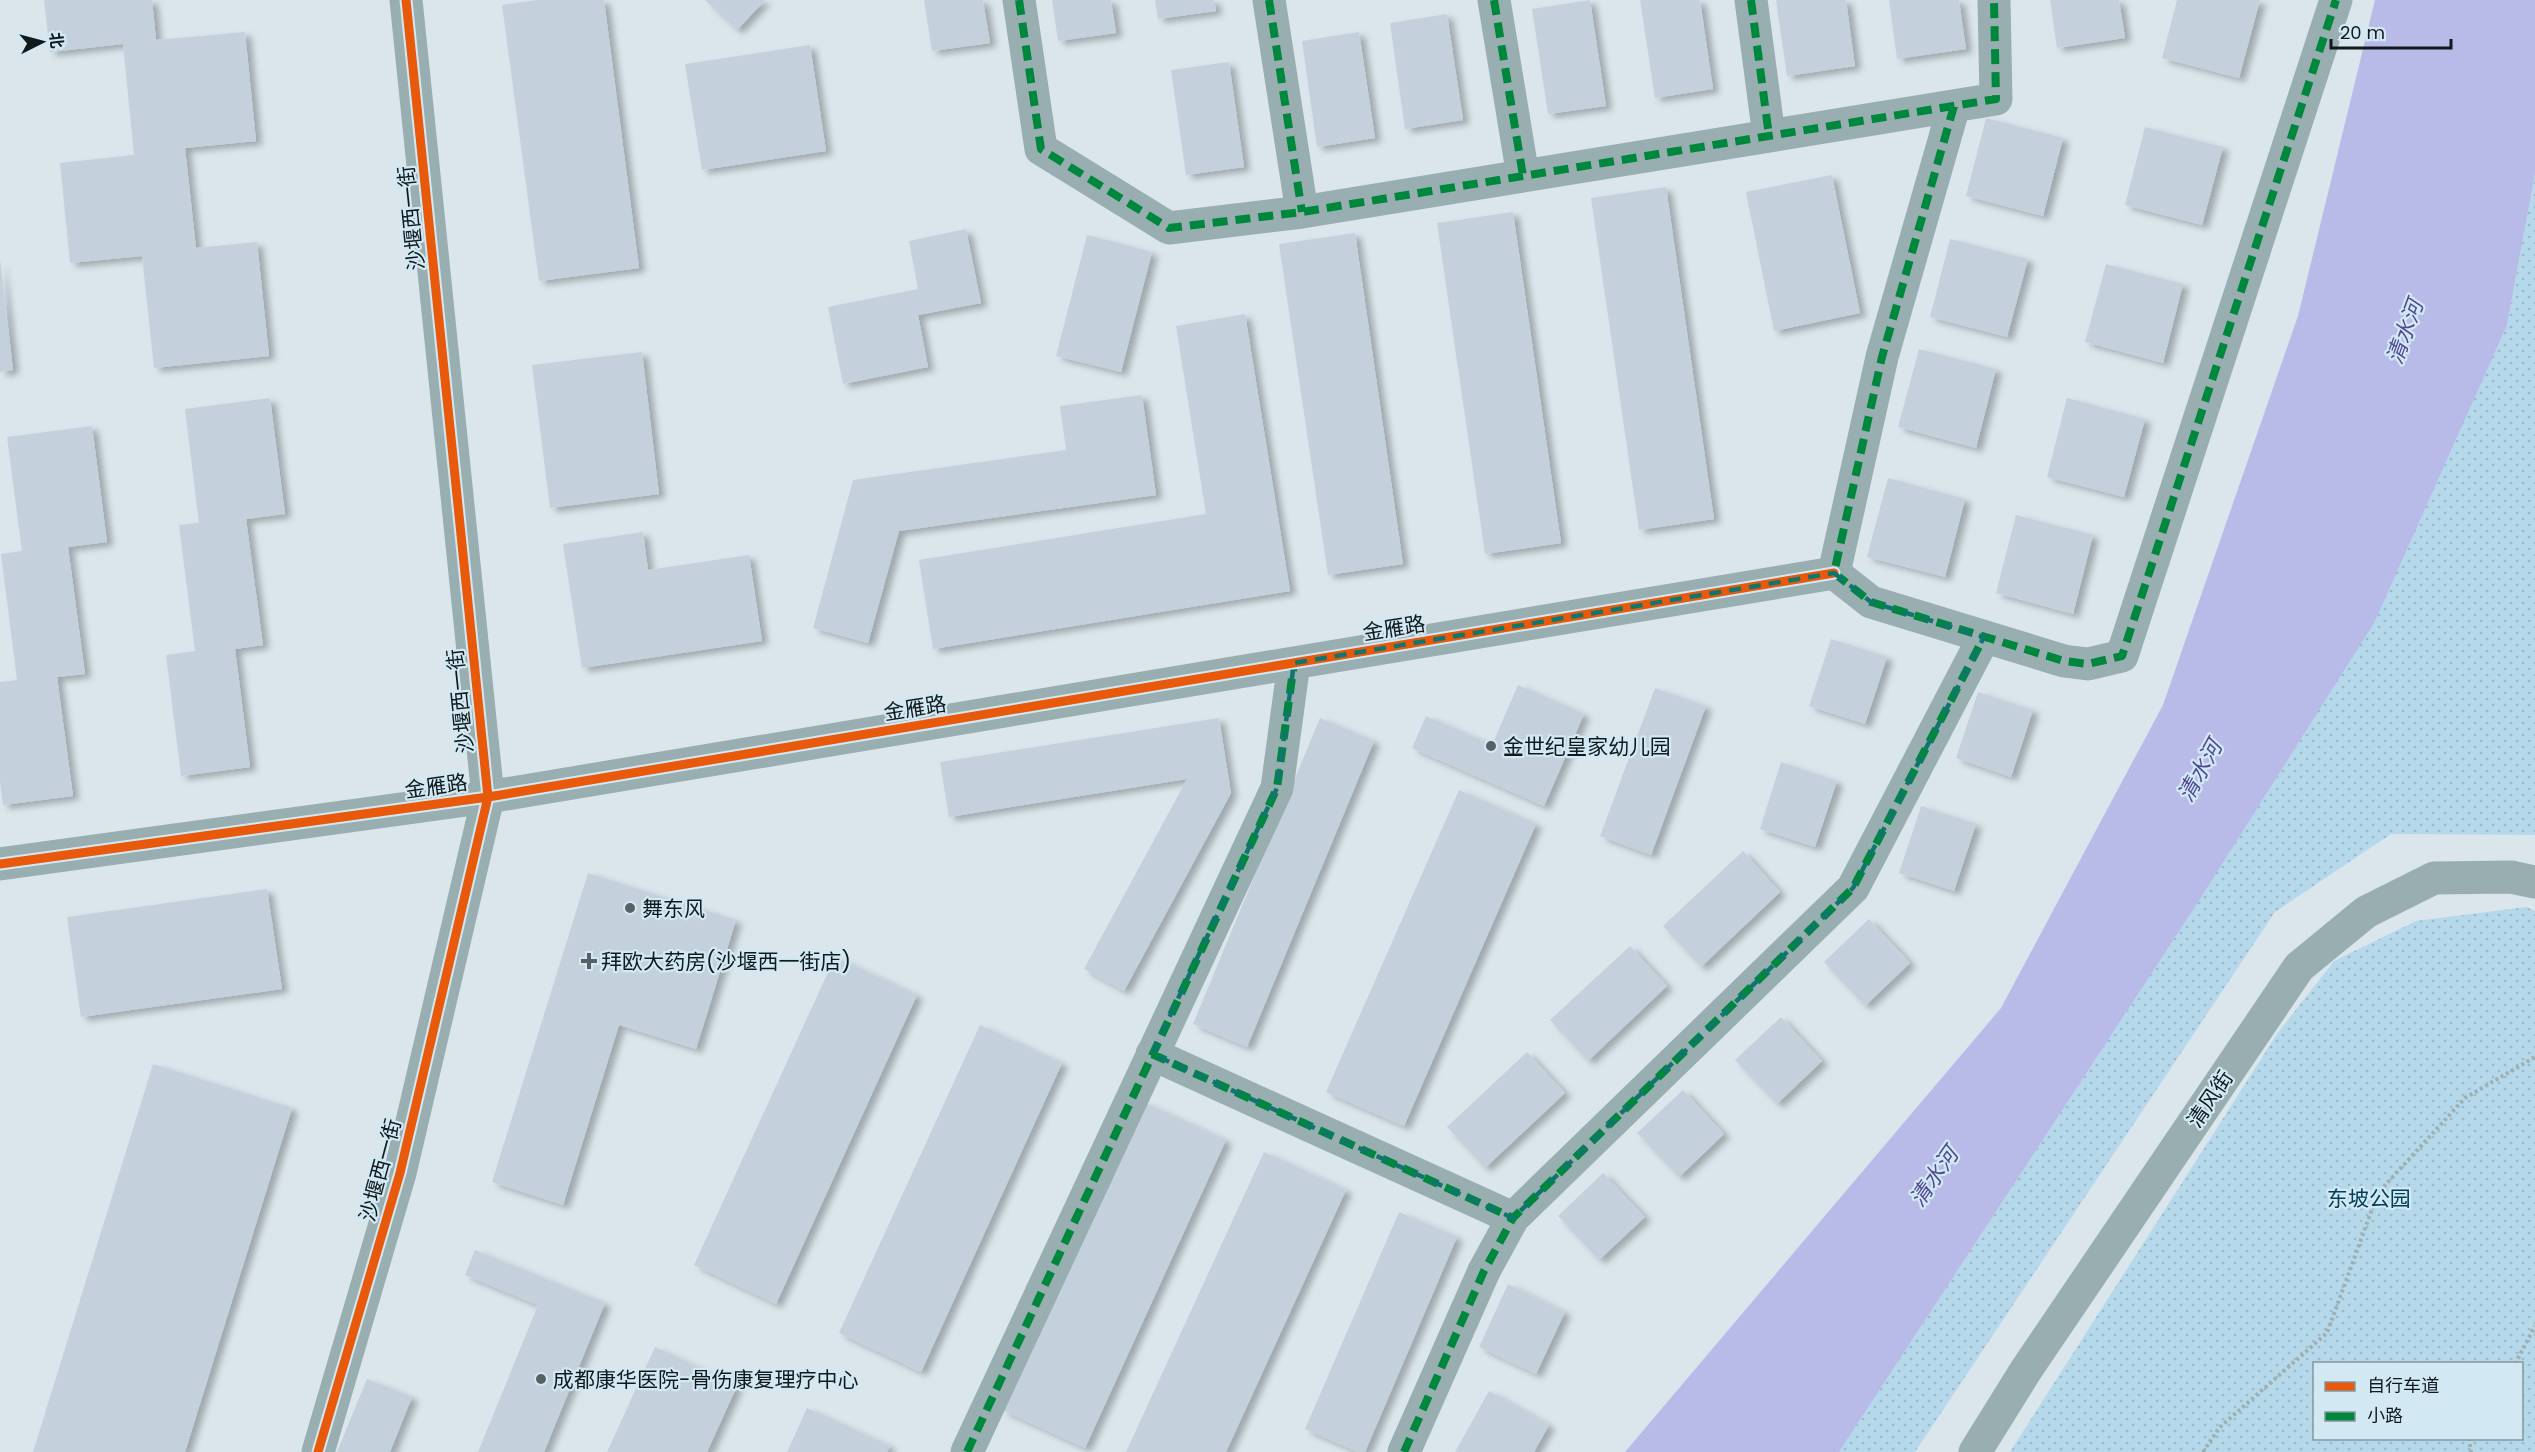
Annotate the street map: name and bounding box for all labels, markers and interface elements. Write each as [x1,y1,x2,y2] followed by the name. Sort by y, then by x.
[12,12,72,72] north arrow
[2331,12,2451,50] scale bar
[2340,20,2385,45] text: 20 m
[44,31,69,50] text: 北
[391,164,431,272] street label: 沙堰西一街
[2379,292,2432,368] water label: 清水河
[1361,609,1427,647] street label: 金雁路
[440,647,480,755] street label: 沙堰西一街
[882,689,948,727] street label: 金雁路
[2170,731,2231,807] water label: 清水河
[1503,732,1671,761] place label: 金世纪皇家幼儿园
[1484,739,1498,753] marker: 金世纪皇家幼儿园
[403,767,469,805] street label: 金雁路
[642,894,705,923] place label: 舞东风
[623,901,637,915] marker: 舞东风
[601,947,851,976] place label: 拜欧大药房(沙堰西一街店)
[582,954,596,968] marker: 拜欧大药房(沙堰西一街店)
[2180,1065,2240,1133] street label: 清风街
[352,1116,408,1224] street label: 沙堰西一街
[1902,1138,1968,1213] water label: 清水河
[2327,1184,2411,1213] park label: 东坡公园
[2313,1362,2523,1440] legend
[553,1365,859,1394] place label: 成都康华医院-骨伤康复理疗中心
[534,1372,548,1386] marker: 成都康华医院-骨伤康复理疗中心
[2367,1373,2439,1398] text: 自行车道
[2367,1403,2403,1428] text: 小路

